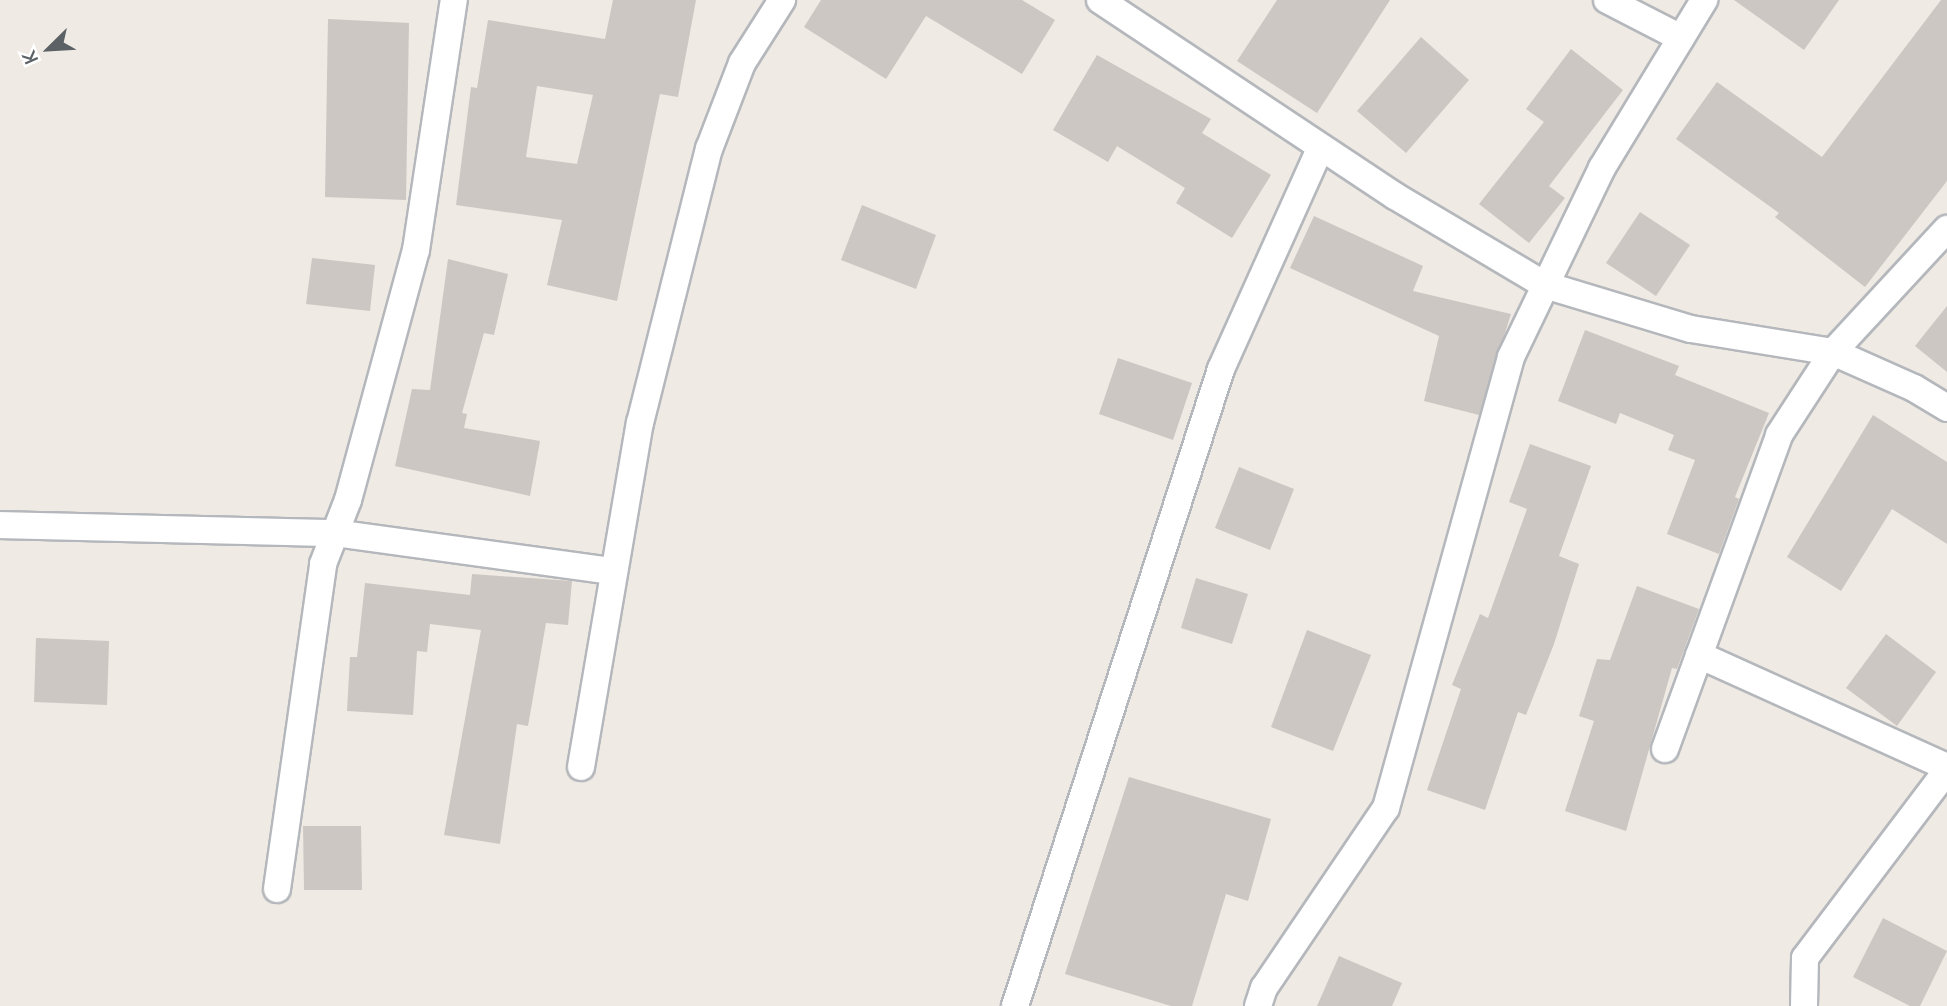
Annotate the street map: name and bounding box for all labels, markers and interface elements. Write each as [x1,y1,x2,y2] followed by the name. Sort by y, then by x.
[14,14,84,84] north arrow
[15,47,44,68] text: K

